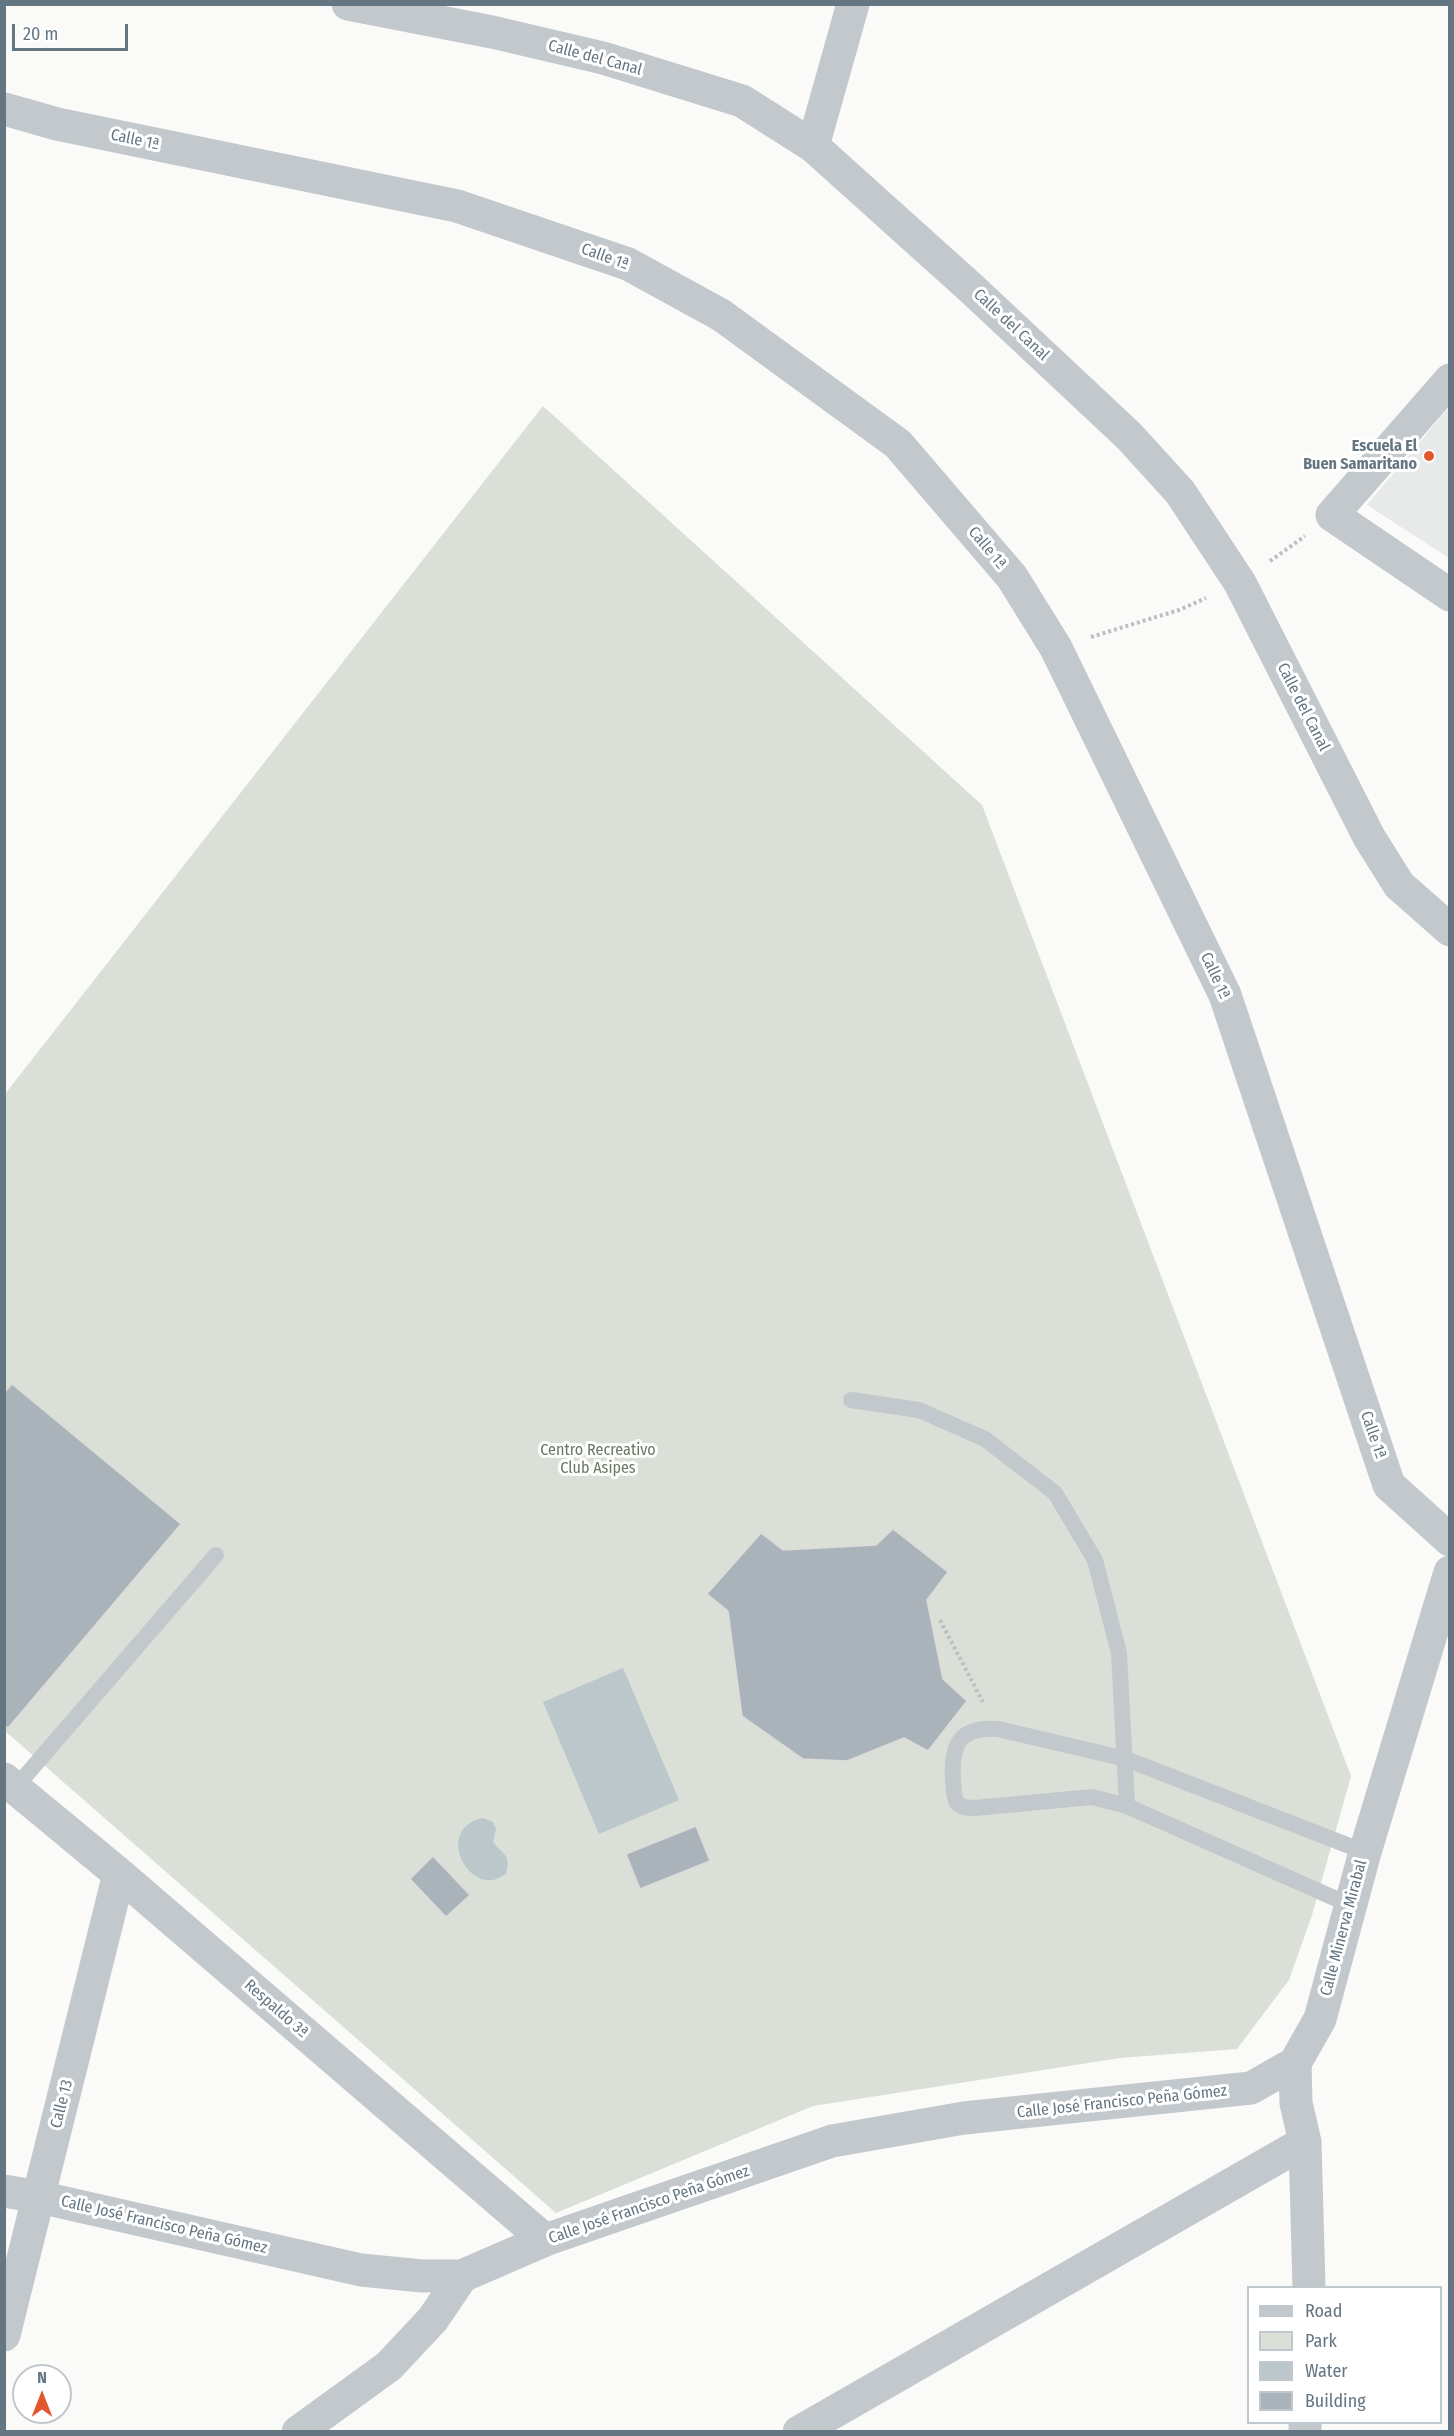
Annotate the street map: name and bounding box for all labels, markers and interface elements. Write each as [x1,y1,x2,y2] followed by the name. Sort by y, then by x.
[15,12,130,50] scale bar
[23,23,58,45] text: 20 m
[546,36,644,80] street label: Calle del Canal
[109,125,161,155] street label: Calle 1ª
[579,240,631,274] street label: Calle 1ª
[969,285,1053,365] street label: Calle del Canal
[1303,437,1417,475] place label: Escuela El Buen Samaritano
[1422,449,1436,463] marker: Escuela El Buen Samaritano
[964,523,1010,573] street label: Calle 1ª
[1273,660,1333,754] street label: Calle del Canal
[1196,950,1234,1002] street label: Calle 1ª
[1356,1409,1390,1461] street label: Calle 1ª
[540,1441,656,1479] park label: Centro Recreativo Club Asipes
[1317,1858,1371,1998] street label: Calle Minerva Mirabal
[240,1976,312,2042] street label: Respaldo 3ª
[47,2078,77,2130] street label: Calle 13
[1016,2081,1228,2123] street label: Calle José Francisco Peña Gómez
[546,2162,752,2248] street label: Calle José Francisco Peña Gómez
[59,2192,269,2258] street label: Calle José Francisco Peña Gómez
[1247,2286,1442,2424] legend
[1305,2300,1342,2322] text: Road
[1305,2330,1337,2352] text: Park
[1305,2360,1348,2382] text: Water
[12,2364,72,2424] north arrow
[37,2368,47,2387] text: N
[1305,2390,1366,2412] text: Building

